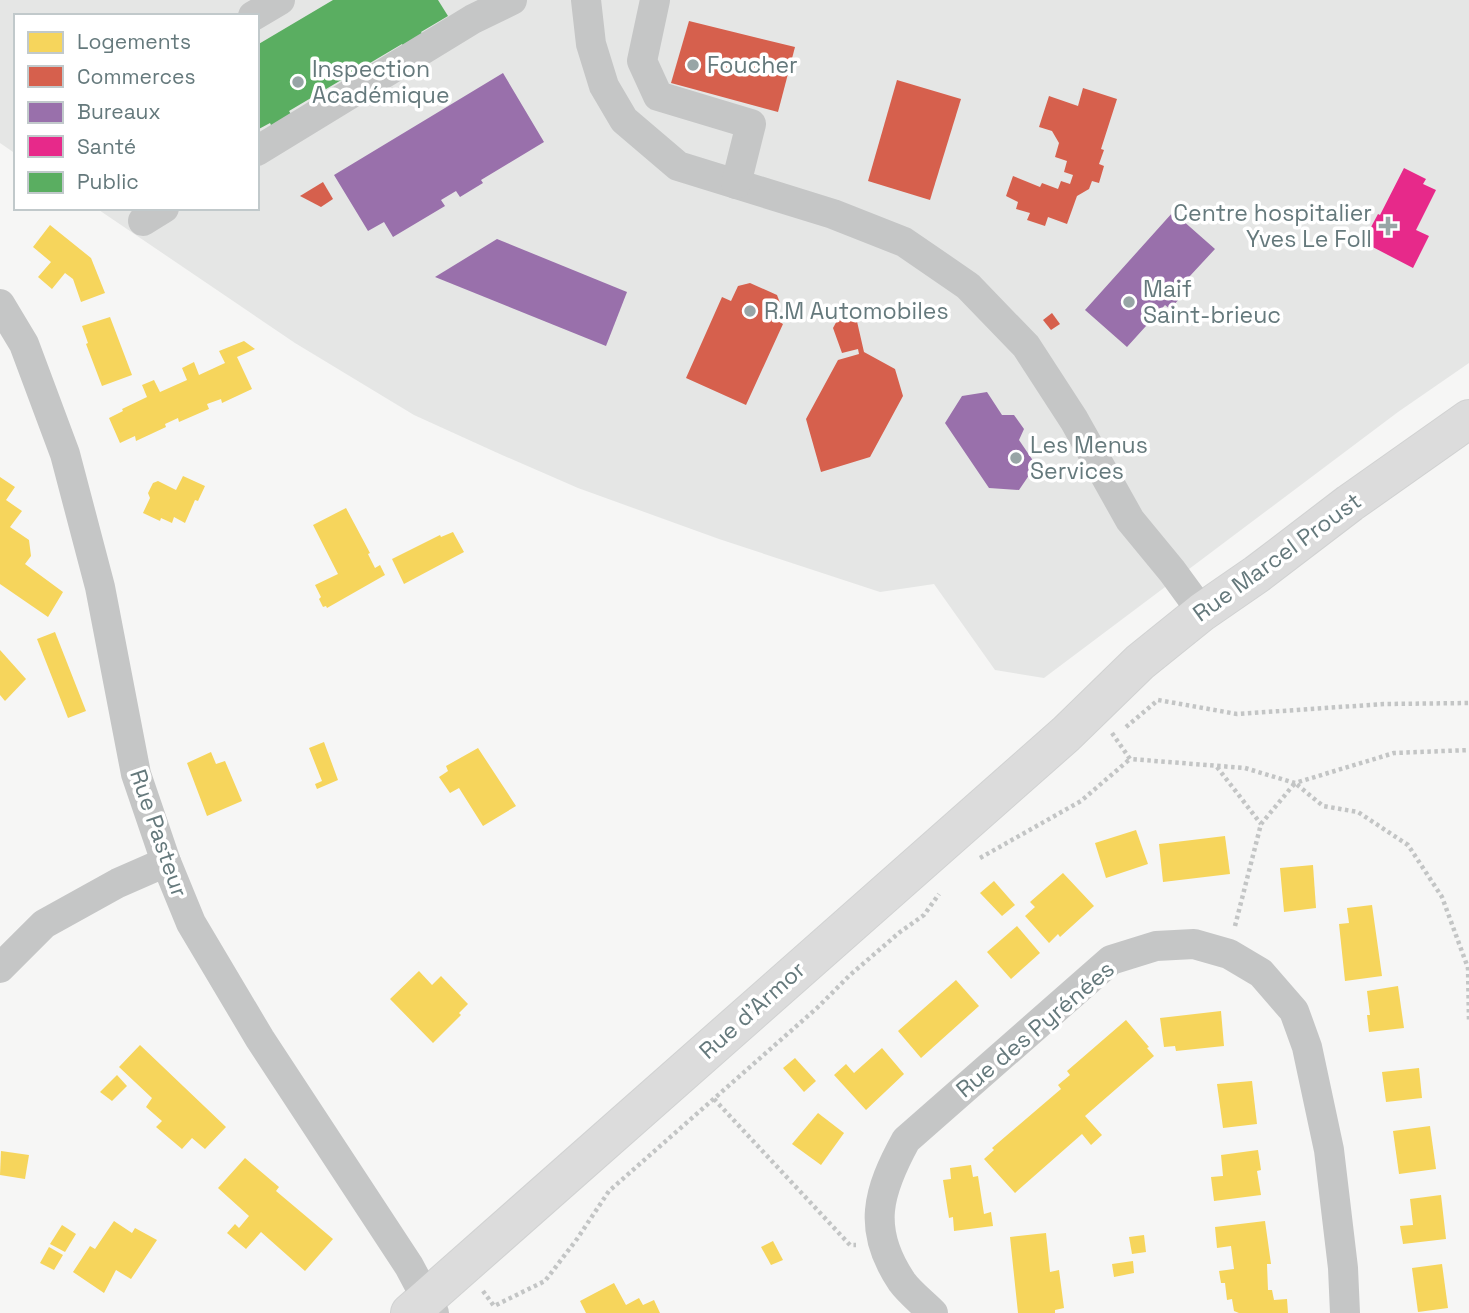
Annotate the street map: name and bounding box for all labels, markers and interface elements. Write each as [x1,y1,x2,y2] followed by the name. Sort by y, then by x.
[14,14,259,210] legend
[77,28,191,55] text: Logements
[707,50,798,80] place label: Foucher
[312,54,450,110] place label: Inspection Académique
[685,57,701,73] marker: Foucher
[77,63,196,90] text: Commerces
[290,74,306,90] marker: Inspection Académique
[77,98,161,125] text: Bureaux
[77,133,136,160] text: Santé
[77,168,139,195] text: Public
[1173,198,1372,254] place label: Centre hospitalier Yves Le Foll
[1378,216,1398,236] marker: Centre hospitalier Yves Le Foll
[1143,274,1281,330] place label: Maif Saint-brieuc
[1121,294,1137,310] marker: Maif Saint-brieuc
[764,296,949,326] place label: R.M Automobiles
[742,303,758,319] marker: R.M Automobiles
[1030,430,1148,486] place label: Les Menus Services
[1008,450,1024,466] marker: Les Menus Services
[1187,486,1367,628] street label: Rue Marcel Proust
[123,765,195,901] street label: Rue Pasteur
[950,954,1120,1104] street label: Rue des Pyrénées
[693,955,811,1065] street label: Rue d'Armor

